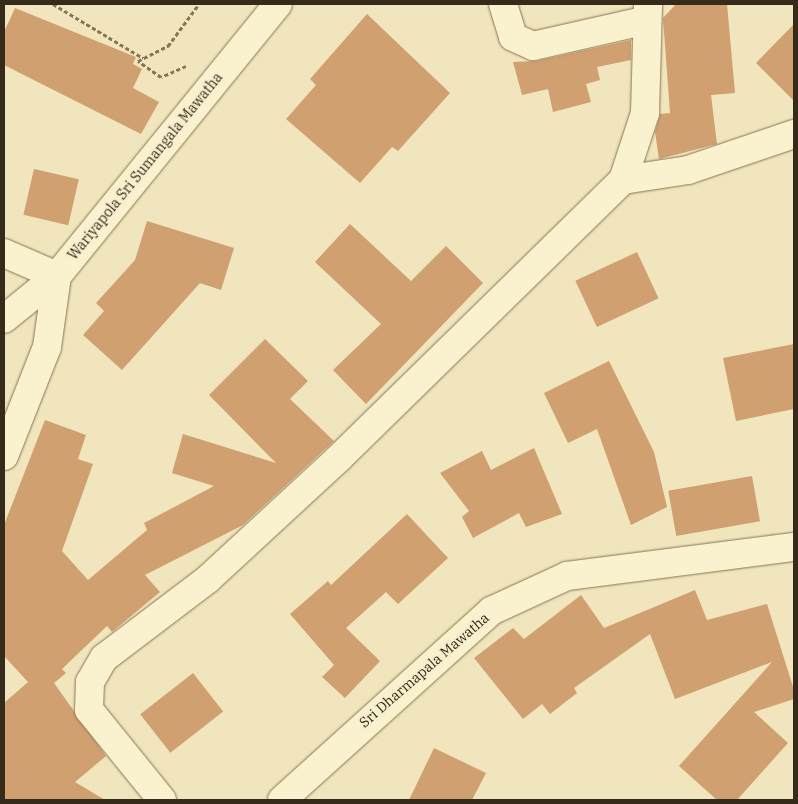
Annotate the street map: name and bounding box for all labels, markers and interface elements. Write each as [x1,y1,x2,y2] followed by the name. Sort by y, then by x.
[64,69,226,263] street label: Wariyapola Sri Sumangala Mawatha
[356,609,492,731] street label: Sri Dharmapala Mawatha

